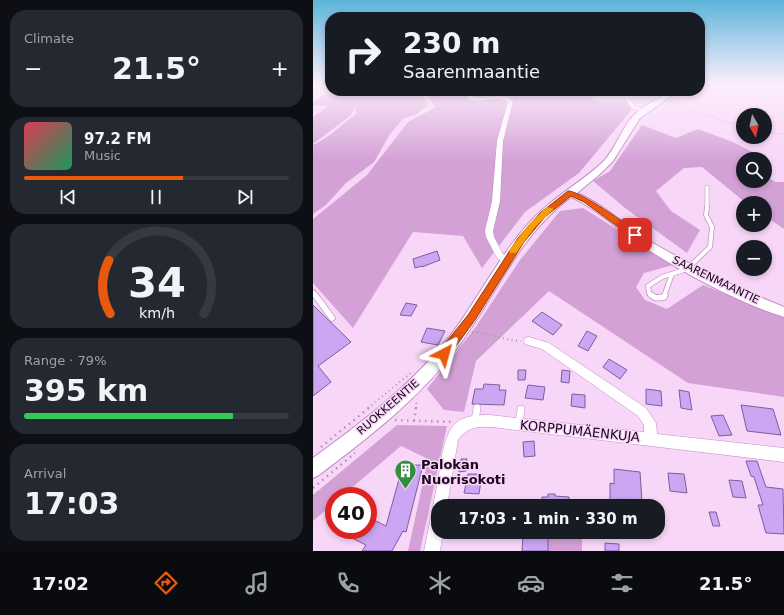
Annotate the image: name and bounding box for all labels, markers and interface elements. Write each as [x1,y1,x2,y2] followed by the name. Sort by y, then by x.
[403,27,500,60] text: 230 m
[337,28,389,80] icon: right
[24,31,74,46] text: Climate
[112,51,201,86] text: 21.5°
[24,56,42,81] text: −
[271,56,289,81] text: +
[403,61,540,82] text: Saarenmaantie
[736,108,772,144] north arrow
[736,108,772,276] map controls
[84,130,151,148] text: 97.2 FM
[84,148,121,163] text: Music
[736,152,772,188] button: search
[57,186,79,208] icon: previous
[145,186,167,208] icon: pause
[234,186,256,208] icon: next
[736,196,772,232] button: +
[618,218,652,252] pin
[624,224,646,246] icon: arrive
[736,240,772,276] button: −
[670,253,762,307] street label: SAARENMAANTIE
[128,257,185,306] text: 34
[138,304,175,320] text: km/h
[423,333,465,375] position arrow
[24,353,107,368] text: Range · 79%
[24,373,148,408] text: 395 km
[354,377,422,437] street label: RUOKKEENTIE
[519,417,641,445] street label: KORPPUMÄENKUJA
[421,457,506,487] place label: Palokan Nuorisokoti
[393,458,419,491] building icon: Palokan Nuorisokoti
[24,466,66,481] text: Arrival
[24,486,120,521] text: 17:03
[325,487,377,539] speed limit sign: 40
[458,510,638,528] text: 17:03 · 1 min · 330 m
[152,569,180,597] icon: directions
[243,569,271,597] icon: music
[334,569,362,597] icon: phone
[426,569,454,597] icon: climate
[517,569,545,597] icon: car
[608,569,636,597] icon: filters
[32,573,89,594] text: 17:02
[699,573,752,594] text: 21.5°

